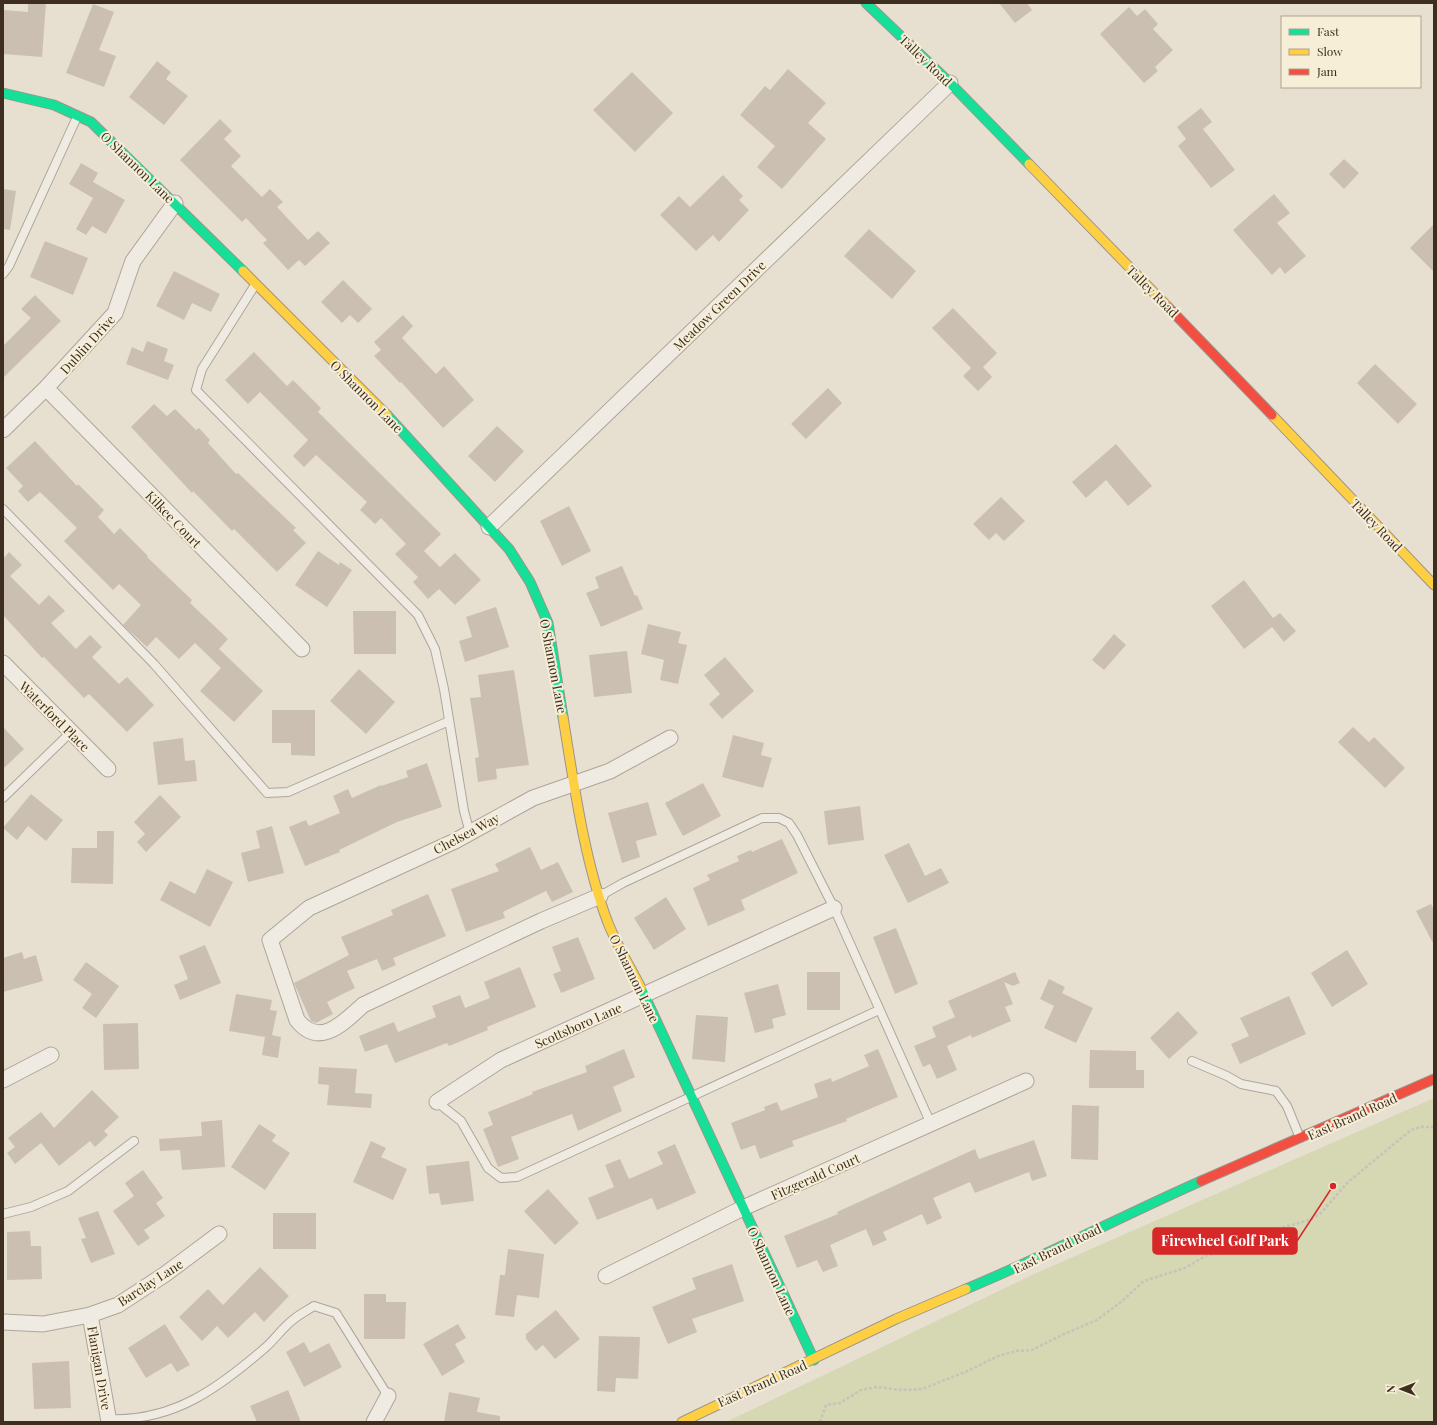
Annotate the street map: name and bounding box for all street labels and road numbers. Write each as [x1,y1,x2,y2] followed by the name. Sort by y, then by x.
[896,31,956,90] street label: Talley Road
[98,128,179,207] street label: O Shannon Lane
[669,256,769,354] street label: Meadow Green Drive
[1123,261,1183,321] street label: Talley Road
[56,310,119,377] street label: Dublin Drive
[327,356,407,436] street label: O Shannon Lane
[142,487,206,552] street label: Kilkee Court
[1348,495,1407,555] street label: Talley Road
[536,617,572,715] street label: O Shannon Lane
[16,677,94,755] street label: Waterford Place
[430,808,502,858] street label: Chelsea Way
[606,931,664,1025] street label: O Shannon Lane
[532,998,625,1052] street label: Scottsboro Lane
[1305,1088,1400,1143] street label: East Brand Road
[768,1149,863,1203] street label: Fitzgerald Court
[1010,1219,1104,1277] street label: East Brand Road
[744,1224,800,1319] street label: O Shannon Lane
[114,1254,186,1309] street label: Barclay Lane
[84,1325,116,1412] street label: Flanigan Drive
[715,1355,810,1410] street label: East Brand Road

